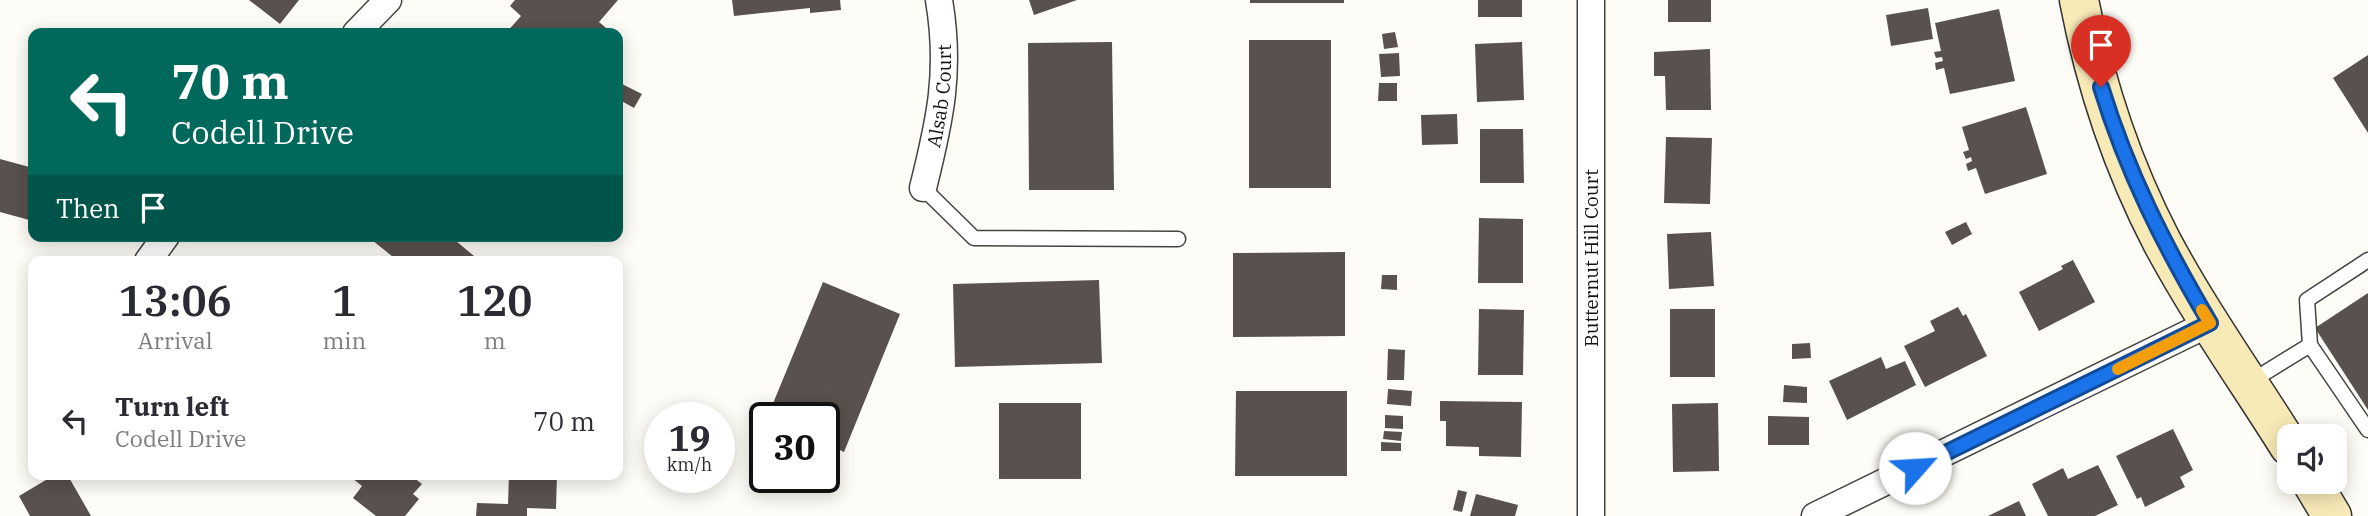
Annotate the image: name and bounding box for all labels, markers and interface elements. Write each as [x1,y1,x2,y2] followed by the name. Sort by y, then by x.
[2071,15,2131,87] pin
[2082,26,2120,64] icon: arrive
[921,44,956,150] street label: Alsab Court
[171,49,289,112] text: 70 m
[56,56,147,147] icon: left
[171,111,354,153] text: Codell Drive
[1579,169,1603,347] street label: Butternut Hill Court
[134,189,172,227] icon: arrive
[56,191,120,225] text: Then
[119,273,232,328] text: 13:06
[332,273,357,328] text: 1
[457,273,532,328] text: 120
[138,325,213,355] text: Arrival
[322,325,366,355] text: min
[484,325,506,355] text: m
[115,389,229,423] text: Turn left
[56,402,94,440] icon: left
[749,402,840,493] speed limit sign: 30
[533,404,595,438] text: 70 m
[668,415,711,461] text: 19
[115,423,246,453] text: Codell Drive
[2277,424,2347,494] map controls
[2277,424,2347,494] button: sound
[1878,431,1952,505] position arrow
[667,453,712,476] text: km/h

